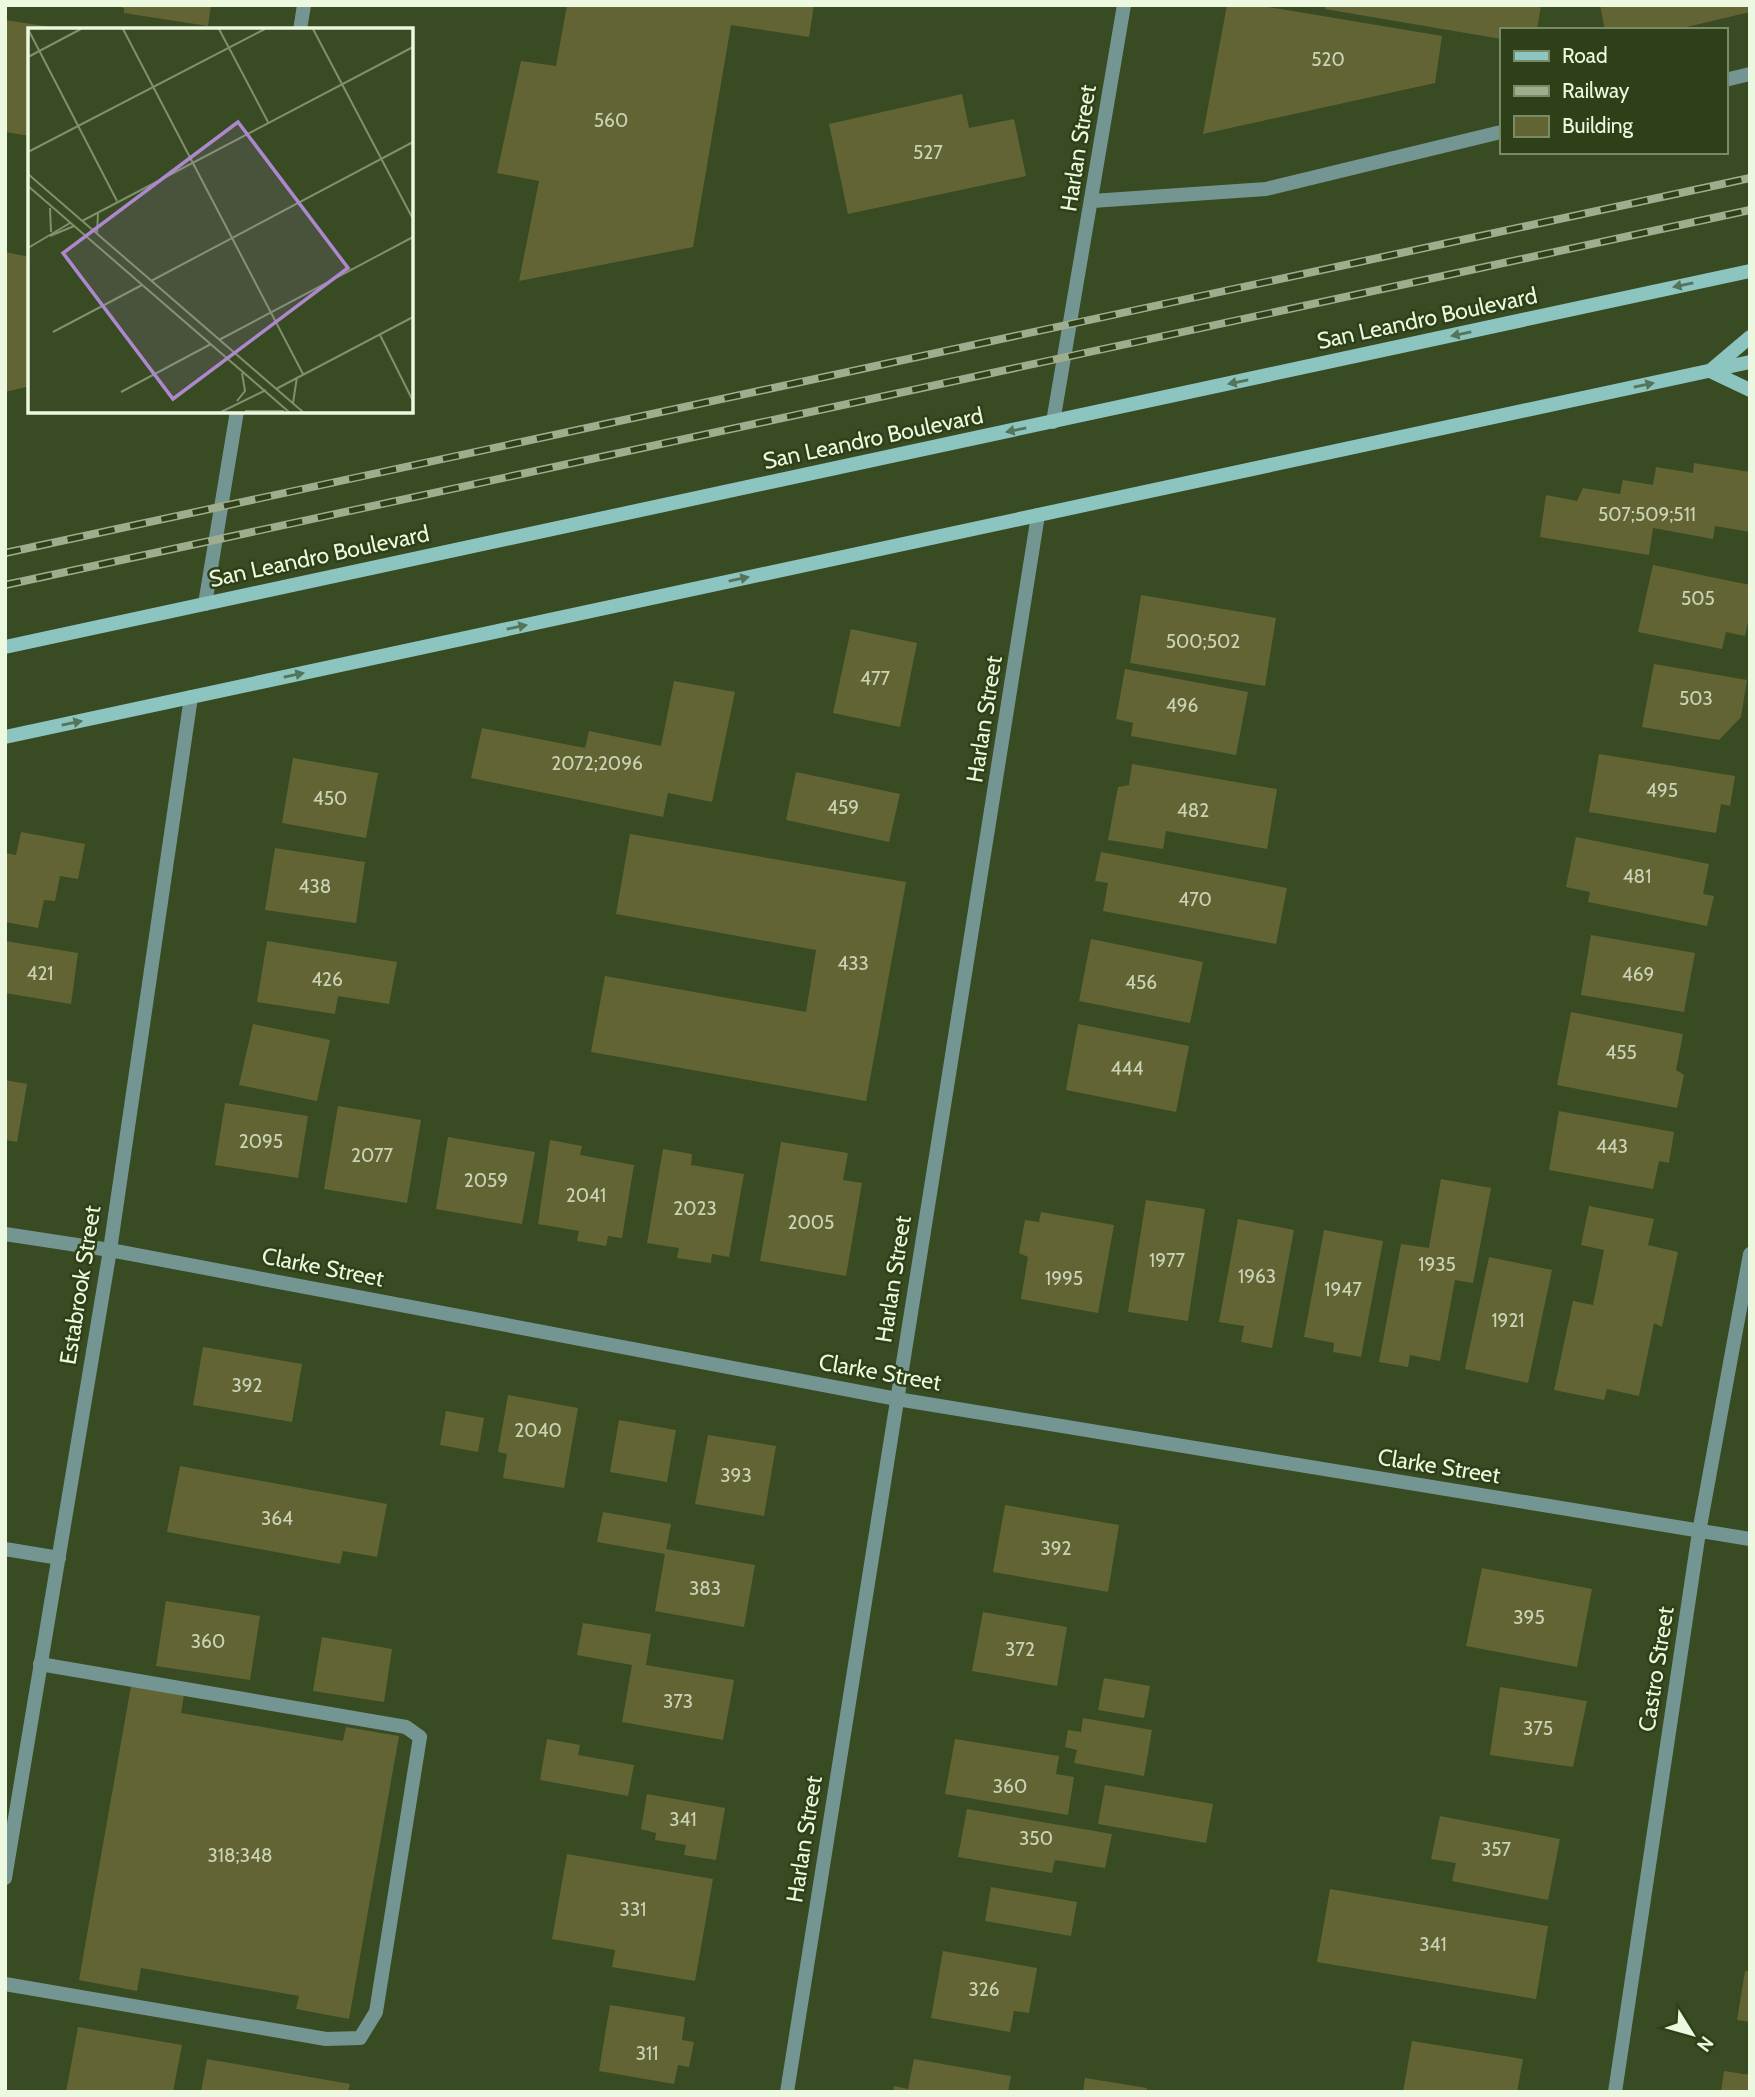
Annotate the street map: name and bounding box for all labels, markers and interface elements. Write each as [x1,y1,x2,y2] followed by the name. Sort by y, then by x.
[28,28,413,413] inset map
[1500,28,1727,154] legend
[1562,43,1608,68] text: Road
[1311,48,1345,71] house number: 520
[1562,78,1630,103] text: Railway
[1054,82,1102,213] street label: Harlan Street
[594,109,628,132] house number: 560
[1562,113,1634,138] text: Building
[913,141,943,164] house number: 527
[1672,280,1694,291] one-way arrow
[1314,281,1540,355] street label: San Leandro Boulevard
[1450,328,1472,339] one-way arrow
[1227,377,1249,388] one-way arrow
[1633,379,1655,390] one-way arrow
[760,401,986,475] street label: San Leandro Boulevard
[1005,425,1027,436] one-way arrow
[1598,503,1696,526] house number: 507;509;511
[206,519,432,593] street label: San Leandro Boulevard
[728,573,750,584] one-way arrow
[1681,587,1715,610] house number: 505
[506,621,528,632] one-way arrow
[1166,630,1240,653] house number: 500;502
[960,653,1008,784] street label: Harlan Street
[860,667,890,690] house number: 477
[283,669,305,680] one-way arrow
[1679,687,1713,710] house number: 503
[1166,694,1198,717] house number: 496
[61,717,83,728] one-way arrow
[551,752,643,775] house number: 2072;2096
[1646,779,1678,802] house number: 495
[313,787,347,810] house number: 450
[827,796,859,819] house number: 459
[1177,799,1209,822] house number: 482
[1623,865,1651,888] house number: 481
[299,875,331,898] house number: 438
[1178,888,1212,911] house number: 470
[837,952,869,975] house number: 433
[26,962,54,985] house number: 421
[1622,963,1654,986] house number: 469
[311,968,343,991] house number: 426
[1125,971,1157,994] house number: 456
[1605,1041,1637,1064] house number: 455
[1111,1057,1143,1080] house number: 444
[239,1130,283,1153] house number: 2095
[1596,1135,1628,1158] house number: 443
[351,1144,394,1167] house number: 2077
[464,1169,508,1192] house number: 2059
[566,1184,606,1207] house number: 2041
[673,1197,717,1220] house number: 2023
[54,1203,106,1366] street label: Estabrook Street
[788,1211,834,1234] house number: 2005
[869,1213,917,1344] street label: Harlan Street
[260,1241,387,1293] street label: Clarke Street
[1149,1249,1185,1272] house number: 1977
[1418,1253,1456,1276] house number: 1935
[1238,1265,1276,1288] house number: 1963
[1045,1267,1083,1290] house number: 1995
[1324,1278,1362,1301] house number: 1947
[1491,1309,1525,1332] house number: 1921
[817,1347,944,1397] street label: Clarke Street
[231,1374,263,1397] house number: 392
[514,1419,562,1442] house number: 2040
[1376,1442,1503,1490] street label: Clarke Street
[720,1464,752,1487] house number: 393
[261,1507,293,1530] house number: 364
[1040,1537,1072,1560] house number: 392
[689,1577,721,1600] house number: 383
[1632,1604,1680,1734] street label: Castro Street
[1513,1606,1545,1629] house number: 395
[191,1630,225,1653] house number: 360
[1005,1638,1035,1661] house number: 372
[663,1690,693,1713] house number: 373
[1523,1717,1553,1740] house number: 375
[780,1773,828,1904] street label: Harlan Street
[993,1775,1027,1798] house number: 360
[669,1808,697,1831] house number: 341
[1019,1827,1053,1850] house number: 350
[1481,1838,1511,1861] house number: 357
[208,1844,272,1867] house number: 318;348
[620,1898,646,1921] house number: 331
[1419,1933,1447,1956] house number: 341
[968,1978,1000,2001] house number: 326
[1657,1999,1727,2069] north arrow
[1692,2032,1718,2056] text: N
[636,2042,658,2065] house number: 311

